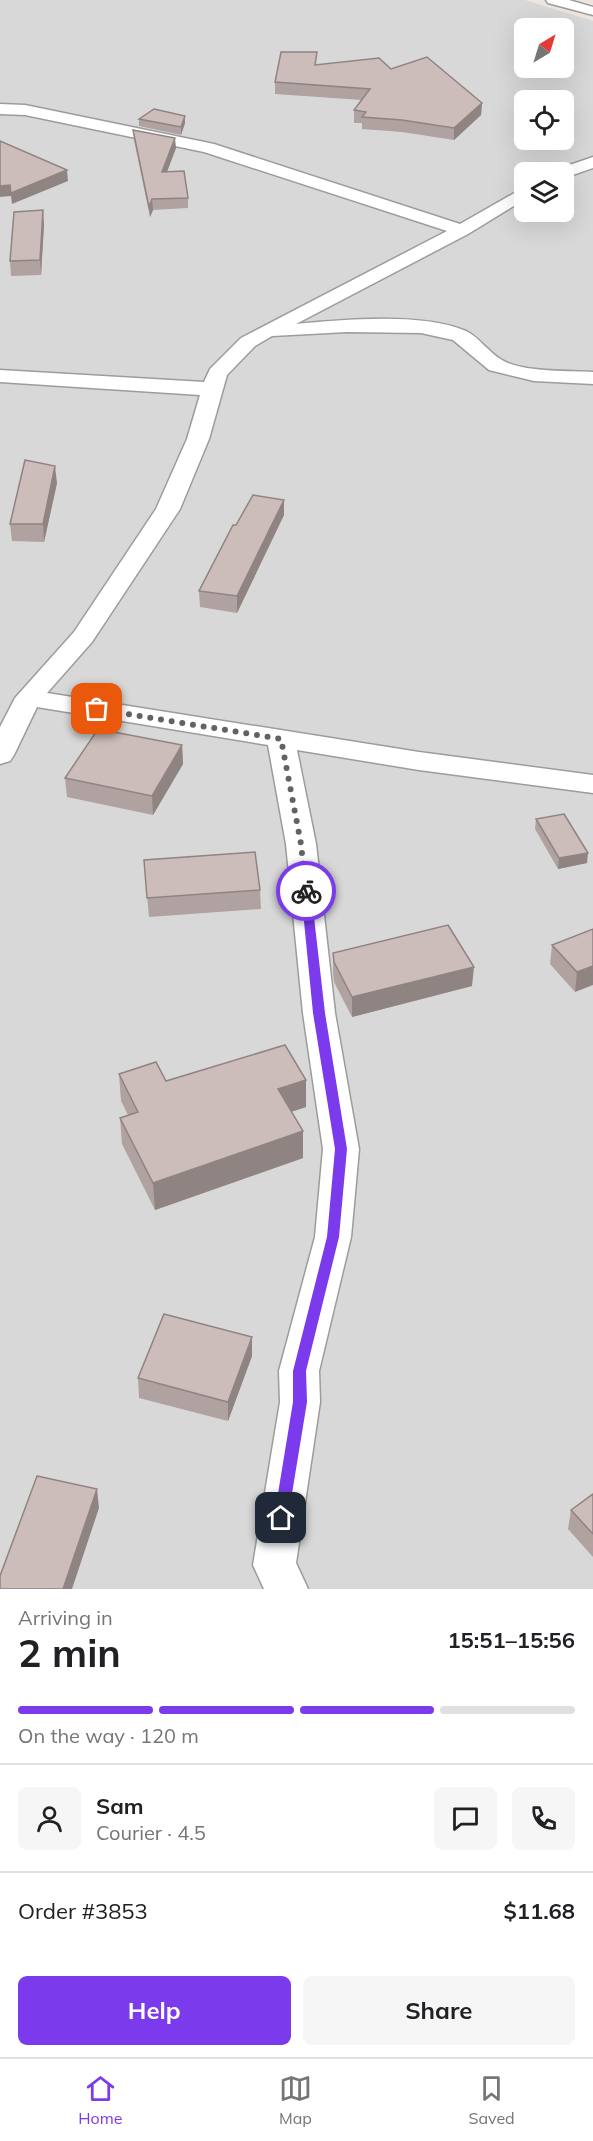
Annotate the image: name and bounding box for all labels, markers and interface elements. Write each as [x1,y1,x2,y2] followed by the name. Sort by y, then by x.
[514,18,574,78] north arrow
[514,18,574,222] map controls
[514,90,574,150] button: locate
[514,162,574,222] button: layers
[71,683,122,734] pin
[80,692,113,725] icon: bag
[276,861,336,921] courier
[290,875,323,908] icon: bike
[255,1492,306,1543] pin
[264,1501,297,1534] icon: home
[18,1605,113,1630] text: Arriving in
[447,1626,575,1654] text: 15:51–15:56
[18,1628,121,1677] text: 2 min
[18,1723,199,1748] text: On the way · 120 m
[18,1787,81,1850] button: person
[434,1787,497,1850] button: chat
[512,1787,575,1850] button: phone
[96,1792,144,1820] text: Sam
[96,1820,206,1845] text: Courier · 4.5
[18,1897,148,1925] text: Order #3853
[504,1897,575,1925] text: $11.68
[18,1976,291,2045] button: Help
[303,1976,575,2045] button: Share
[78,2072,122,2128] tab: Home
[279,2072,312,2128] tab: Map
[469,2072,515,2128] tab: Saved

